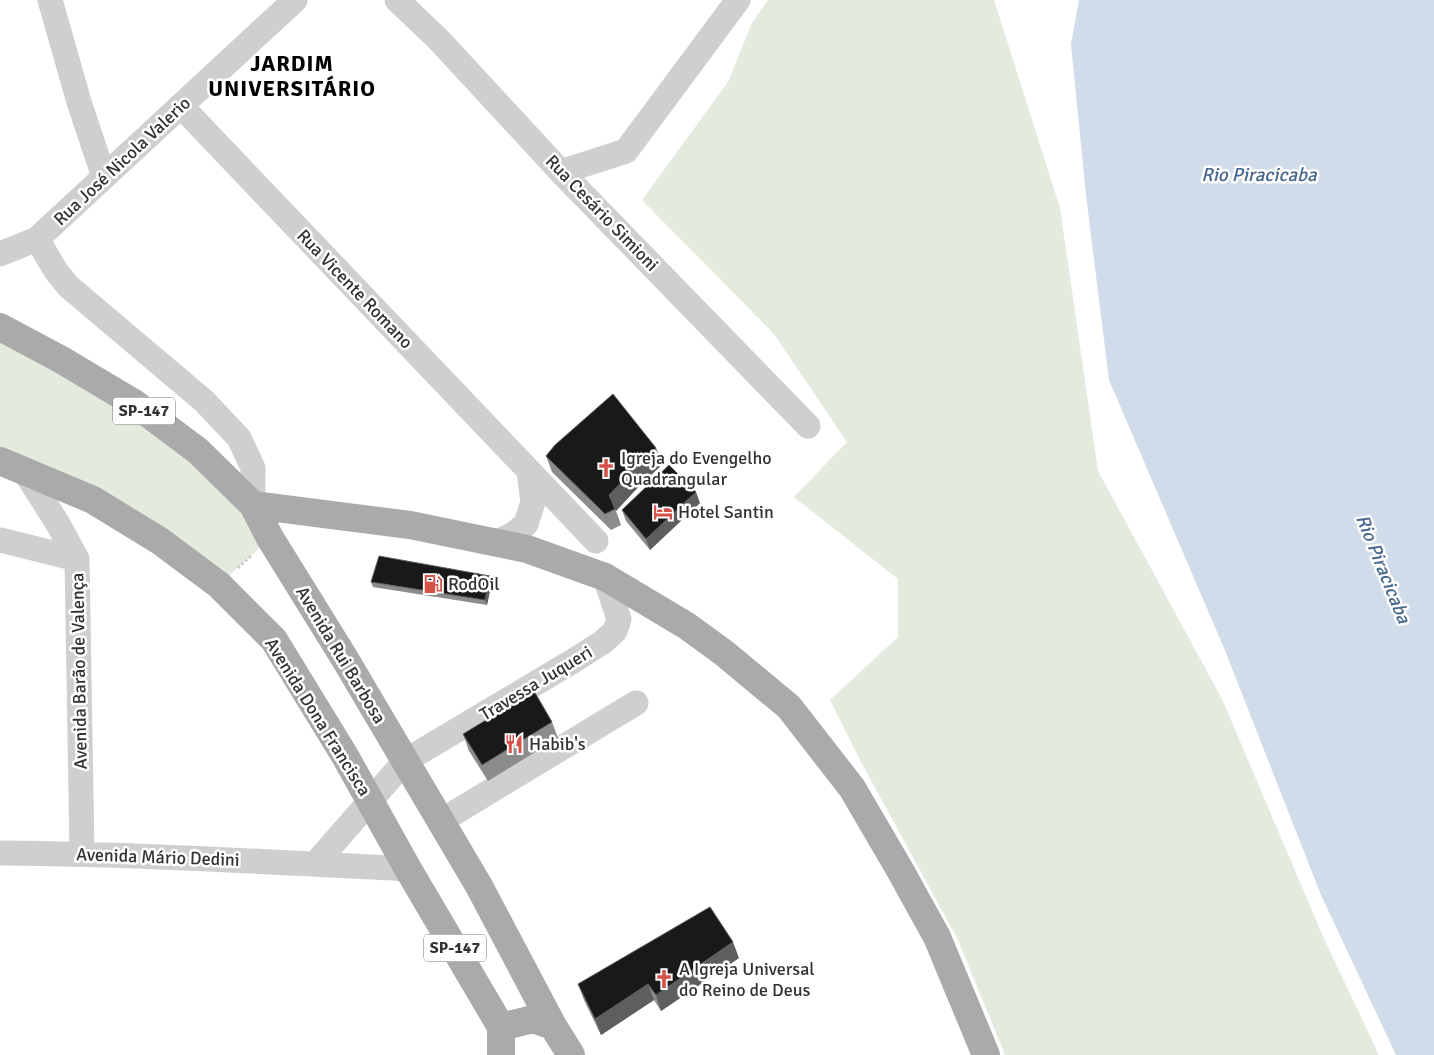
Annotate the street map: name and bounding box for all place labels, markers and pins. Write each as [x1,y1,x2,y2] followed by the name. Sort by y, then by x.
[621,447,772,490] place label: Igreja do Evengelho Quadrangular
[595,457,617,479] church icon: Igreja do Evengelho Quadrangular
[652,501,674,523] hotel icon: Hotel Santin
[678,501,774,523] place label: Hotel Santin
[422,573,444,595] fuel station icon: RodOil
[448,573,500,595] place label: RodOil
[503,733,525,755] restaurant icon: Habib's
[529,733,586,755] place label: Habib's
[679,958,815,1001] place label: A Igreja Universal do Reino de Deus
[653,968,675,990] church icon: A Igreja Universal do Reino de Deus

